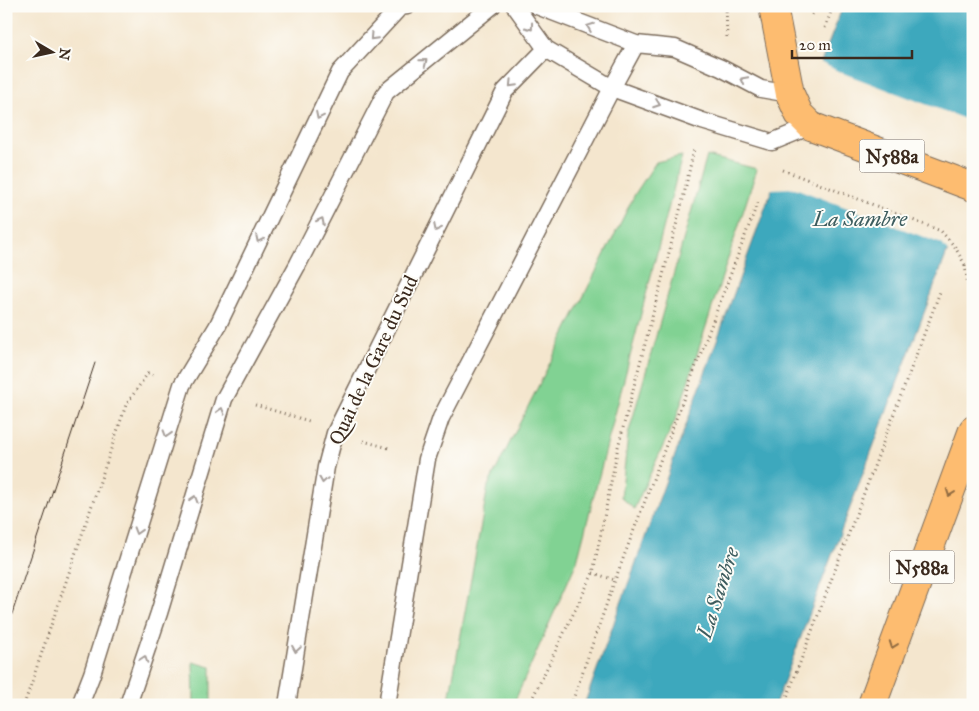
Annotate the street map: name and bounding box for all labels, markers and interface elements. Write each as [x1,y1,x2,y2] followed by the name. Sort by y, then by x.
[524,22,533,31] one-way arrow
[587,23,595,33] one-way arrow
[28,28,78,78] north arrow
[792,28,912,60] scale bar
[370,31,379,40] one-way arrow
[799,36,831,54] text: 20 m
[55,47,74,61] text: N
[418,59,427,67] one-way arrow
[740,76,749,86] one-way arrow
[509,78,518,87] one-way arrow
[652,98,661,109] one-way arrow
[315,110,325,119] one-way arrow
[860,140,924,172] road number: N588a
[812,206,908,232] water label: La Sambre
[315,217,325,226] one-way arrow
[433,223,443,232] one-way arrow
[255,234,266,243] one-way arrow
[323,271,423,449] street label: Quai de la Gare du Sud
[215,408,225,416] one-way arrow
[162,429,172,438] one-way arrow
[319,476,329,484] one-way arrow
[946,488,956,496] one-way arrow
[188,496,198,504] one-way arrow
[132,527,142,535] one-way arrow
[691,543,745,643] water label: La Sambre
[890,550,954,584] road number: N588a
[889,640,899,649] one-way arrow
[291,644,301,653] one-way arrow
[138,655,148,663] one-way arrow

